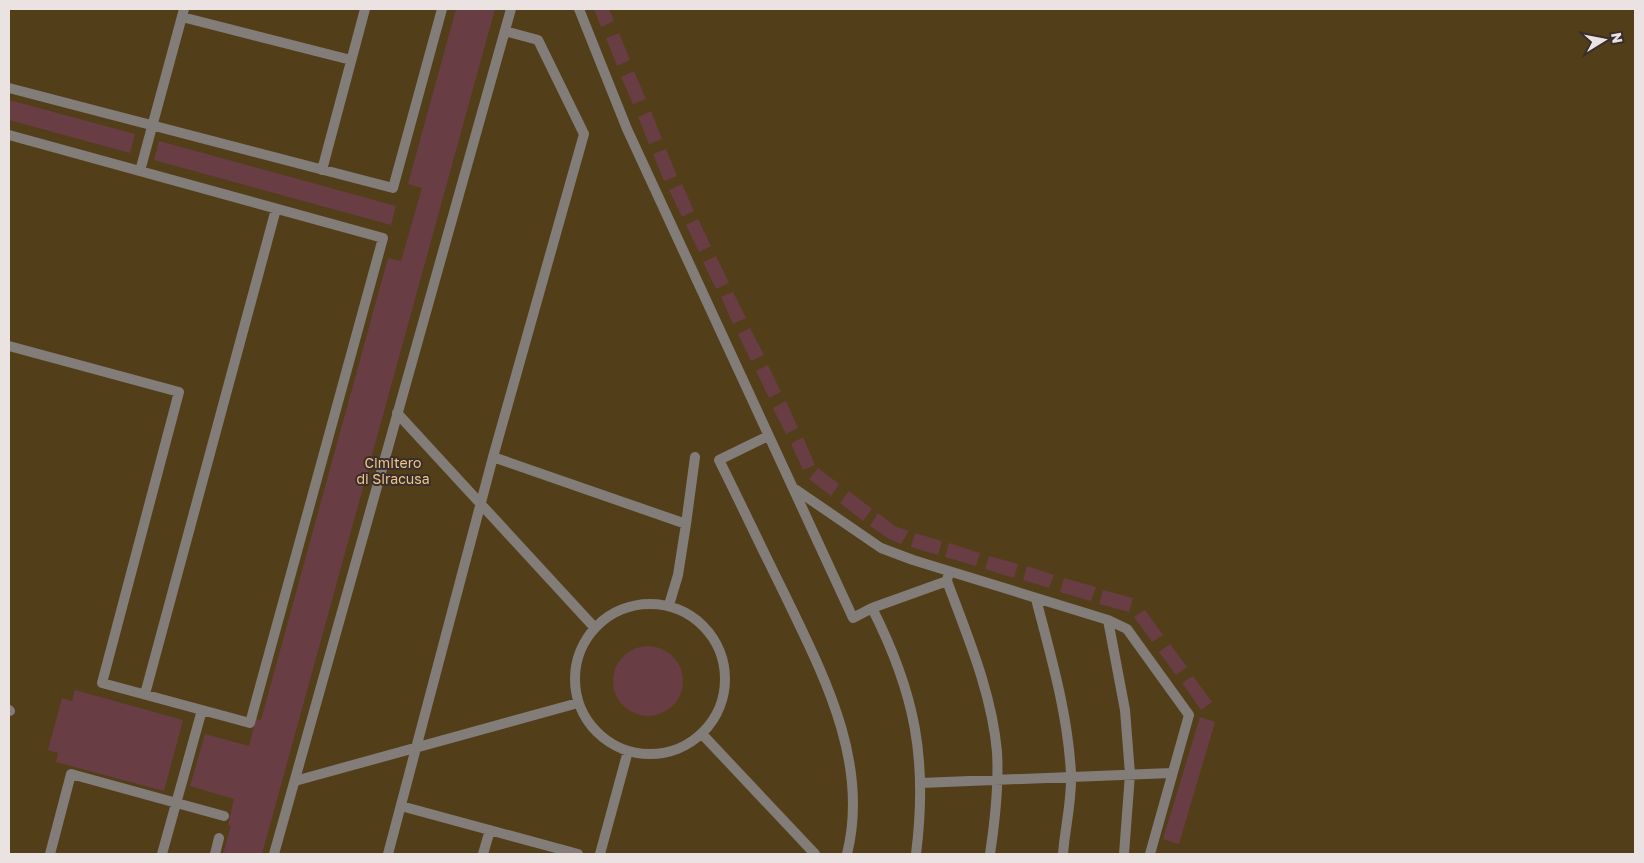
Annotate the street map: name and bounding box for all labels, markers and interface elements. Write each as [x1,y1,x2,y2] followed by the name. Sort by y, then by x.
[1579,15,1629,65] north arrow
[1608,31,1627,44] text: N
[356,454,430,487] park label: Cimitero di Siracusa

